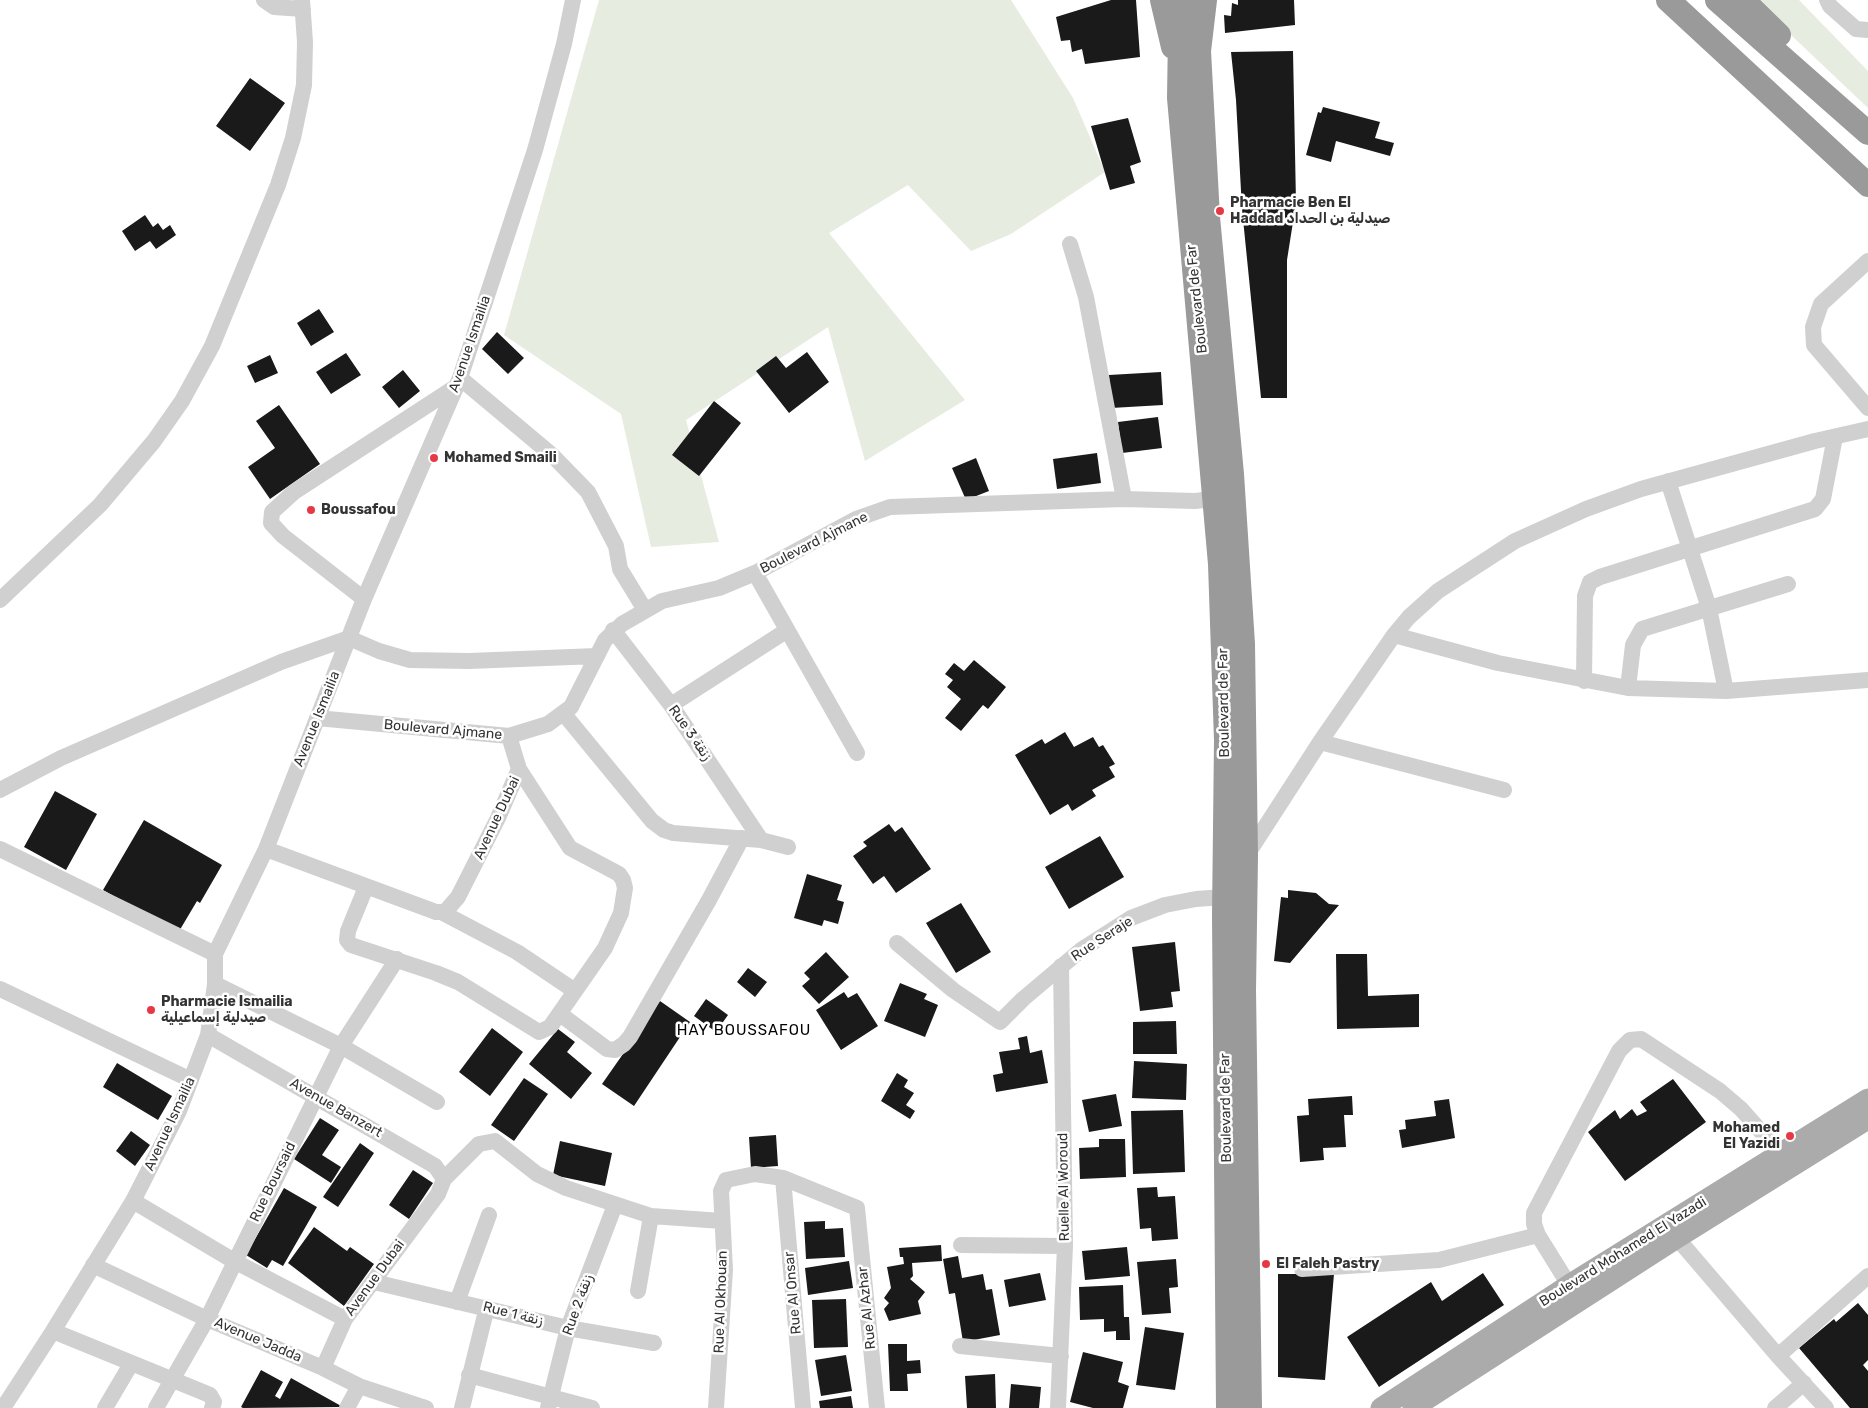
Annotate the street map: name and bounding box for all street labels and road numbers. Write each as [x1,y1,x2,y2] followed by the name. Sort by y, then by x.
[1183,244,1211,354] street label: Boulevard de Far
[446,293,494,395] street label: Avenue Ismailia
[757,509,871,577] street label: Boulevard Ajmane
[1215,648,1233,758] street label: Boulevard de Far
[290,669,344,769] street label: Avenue Ismailia
[665,702,715,764] street label: Rue 3 زنقة
[383,716,503,744] street label: Boulevard Ajmane
[470,774,524,862] street label: Avenue Dubai
[1068,913,1136,965] street label: Rue Seraje
[1217,1053,1235,1163] street label: Boulevard de Far
[141,1074,199,1174] street label: Avenue Ismailia
[287,1075,385,1141] street label: Avenue Banzert
[1055,1133,1073,1241] street label: Ruelle Al Woroud
[246,1139,300,1225] street label: Rue Boursaid
[1536,1194,1710,1310] street label: Boulevard Mohamed El Yazadi
[342,1237,408,1319] street label: Avenue Dubai
[711,1250,731,1354] street label: Rue Al Okhouan
[781,1251,805,1335] street label: Rue Al Onsar
[854,1266,880,1350] street label: Rue Al Azhar
[559,1272,597,1338] street label: Rue 2 زنقة
[481,1298,545,1330] street label: Rue 1 زنقة
[212,1314,304,1366] street label: Avenue Jadda

